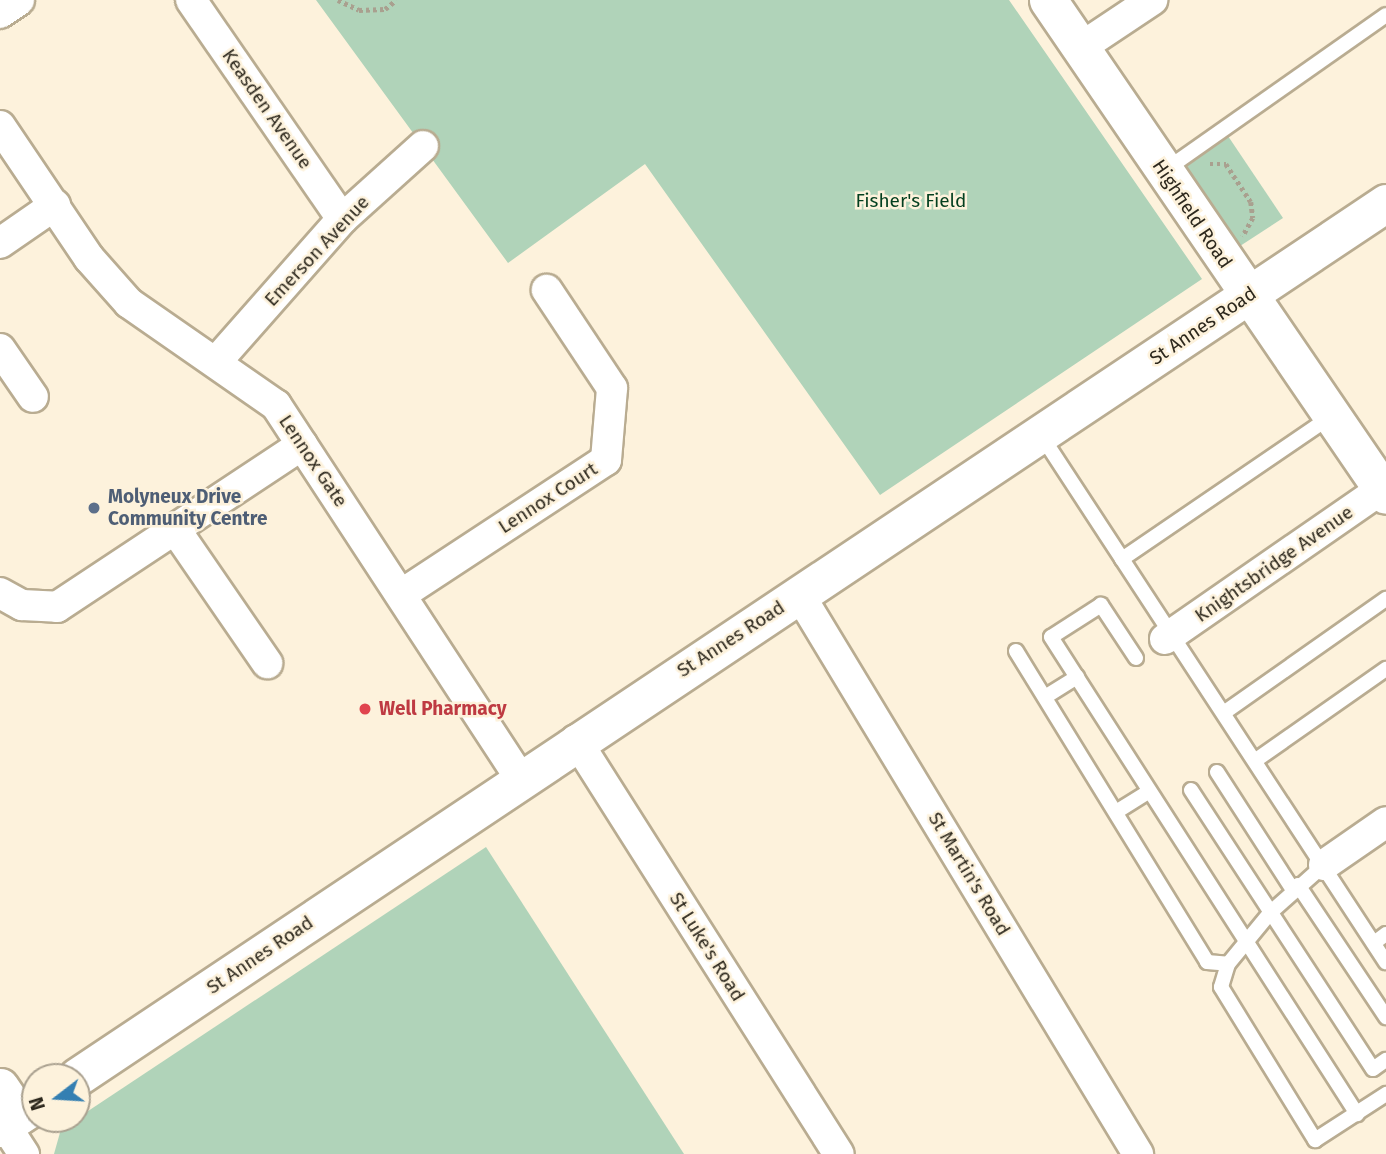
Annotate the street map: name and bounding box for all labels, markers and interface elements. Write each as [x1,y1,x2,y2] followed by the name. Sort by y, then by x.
[217,45,317,173] street label: Keasden Avenue
[1147,155,1237,273] street label: Highfield Road
[856,190,966,212] park label: Fisher's Field
[260,191,374,311] street label: Emerson Avenue
[1145,282,1261,370] street label: St Annes Road
[274,411,352,511] street label: Lennox Gate
[494,458,602,538] street label: Lennox Court
[108,486,267,530] place label: Molyneux Drive Community Centre
[86,500,102,516] marker: Molyneux Drive Community Centre
[1191,501,1357,627] street label: Knightsbridge Avenue
[673,596,789,682] street label: St Annes Road
[379,698,507,720] place label: Well Pharmacy
[357,701,373,717] marker: Well Pharmacy
[923,808,1015,940] street label: St Martin's Road
[665,888,749,1006] street label: St Luke's Road
[202,911,318,999] street label: St Annes Road
[21,1063,91,1133] north arrow
[25,1094,50,1113] text: N

